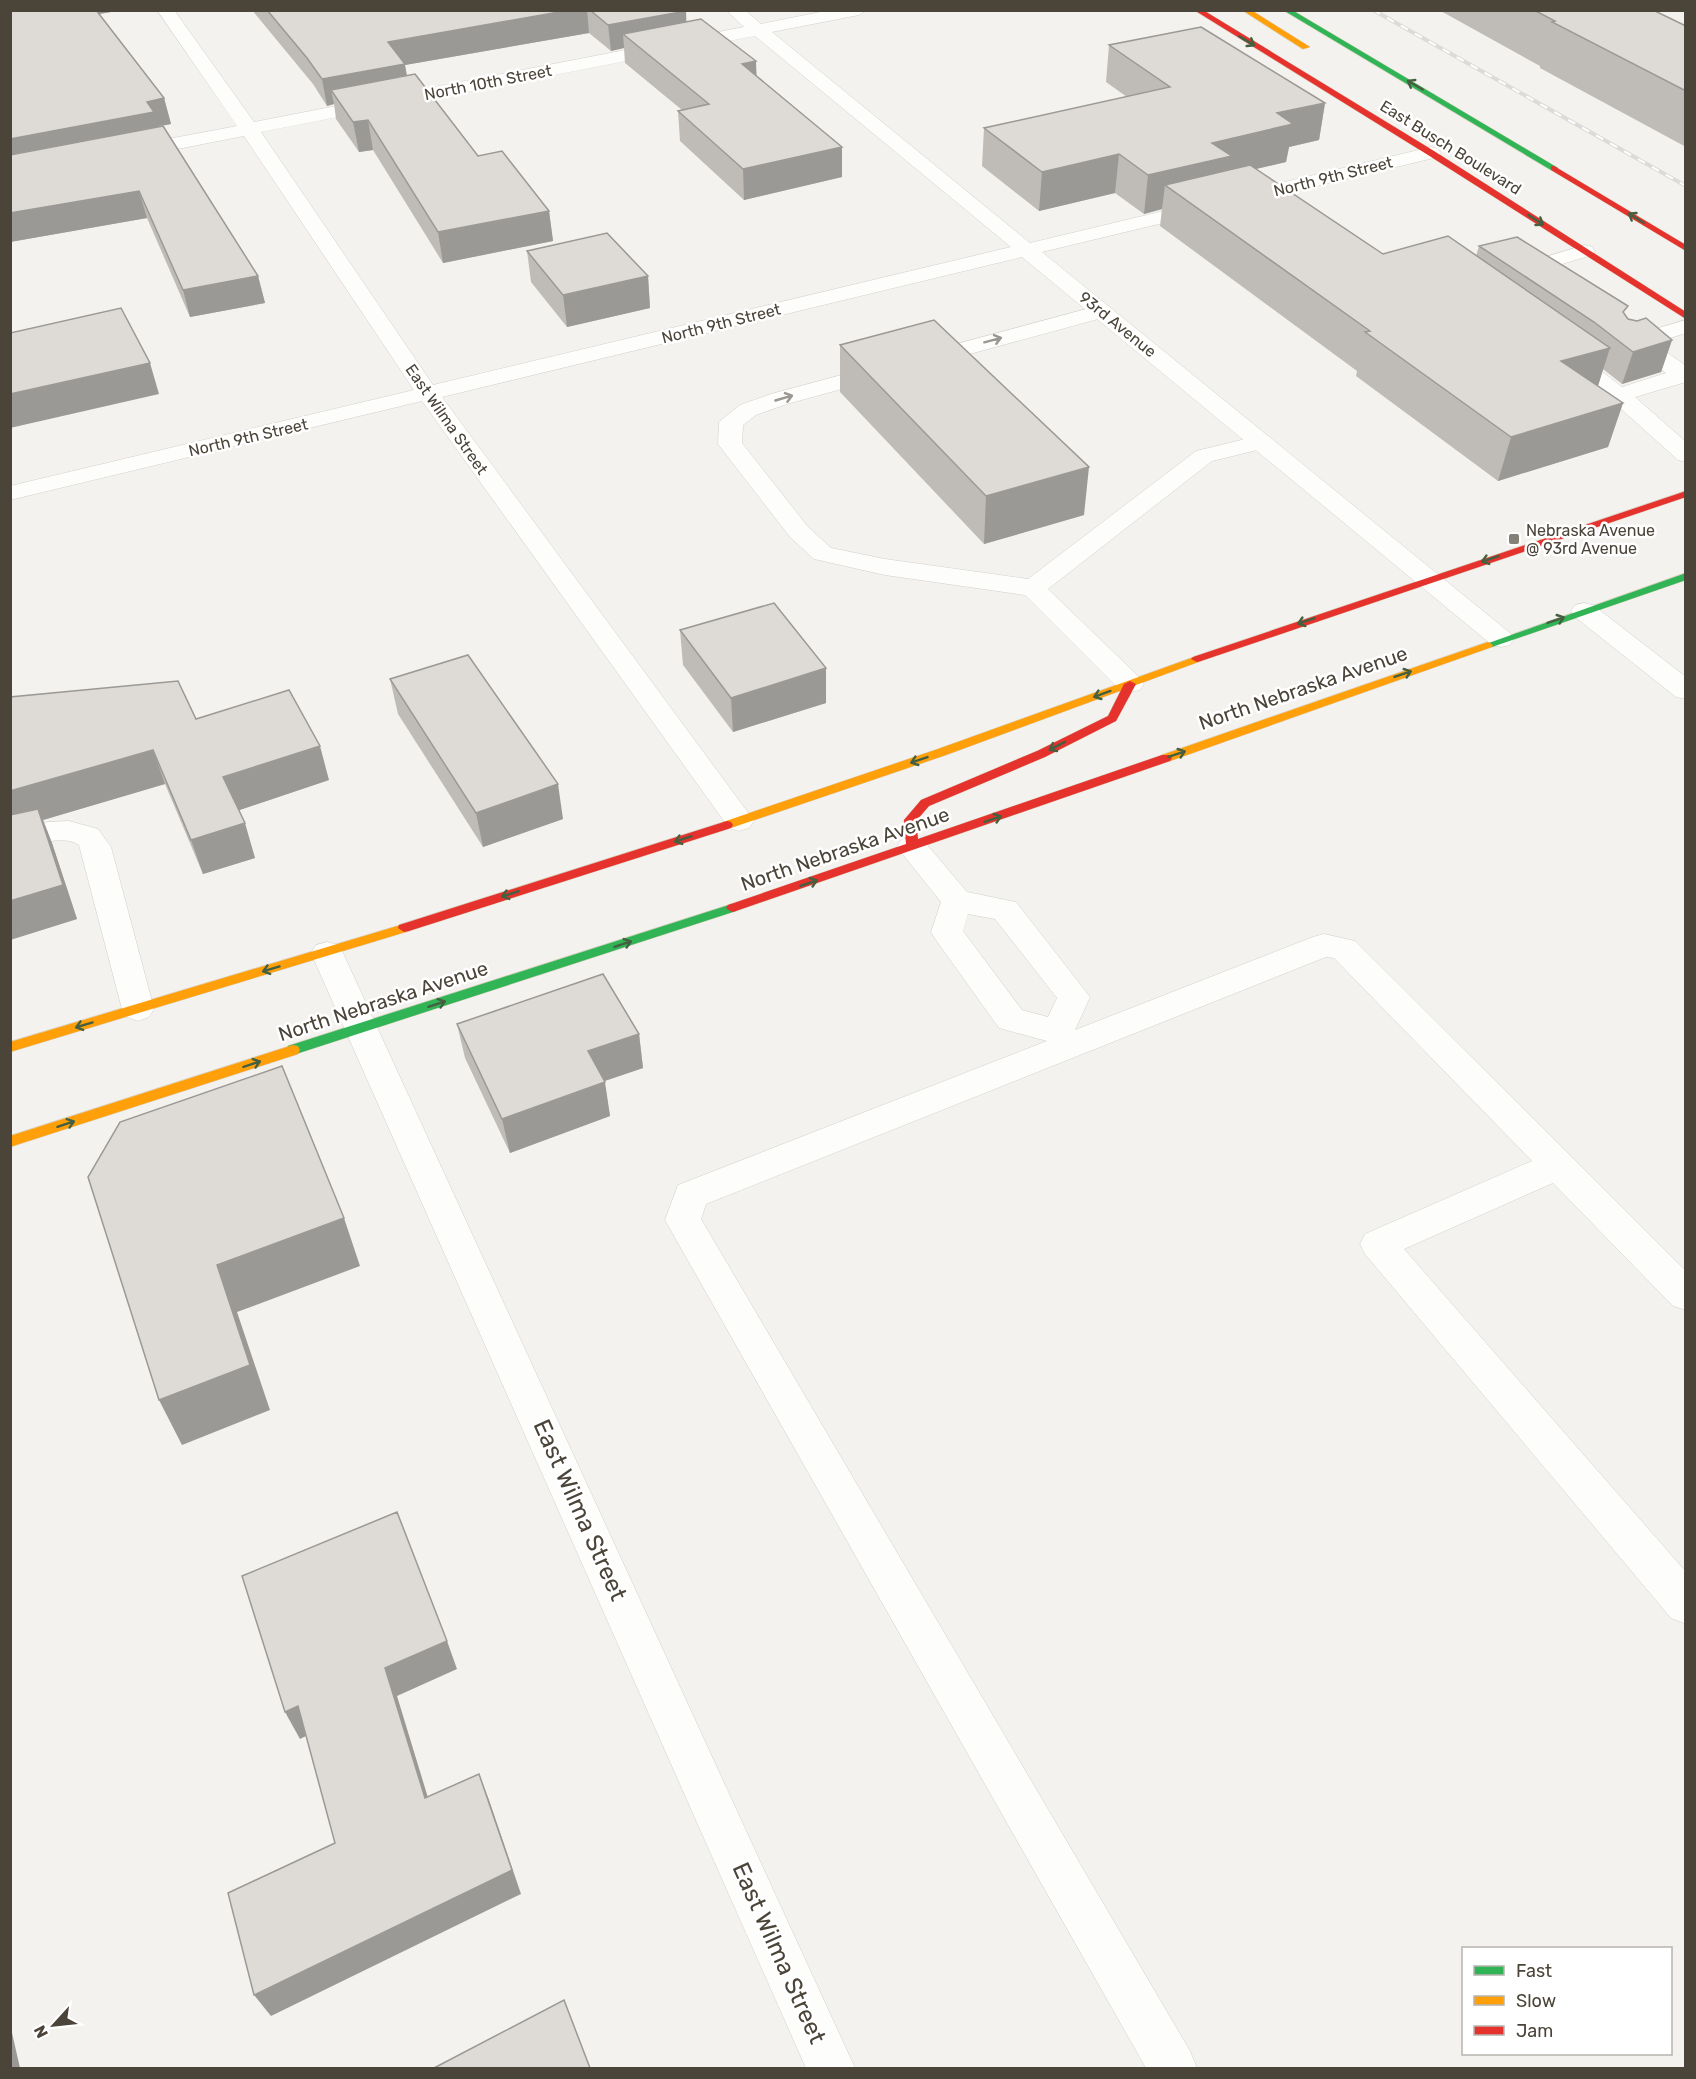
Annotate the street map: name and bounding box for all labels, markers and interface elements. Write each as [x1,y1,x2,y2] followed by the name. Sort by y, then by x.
[1238,35,1255,47] one-way arrow
[423,61,553,104] street label: North 10th Street
[1407,79,1424,91] one-way arrow
[1377,96,1525,199] street label: East Busch Boulevard
[1272,153,1395,200] street label: North 9th Street
[1628,212,1645,224] one-way arrow
[1527,214,1544,226] one-way arrow
[1075,287,1160,361] street label: 93rd Avenue
[660,300,783,347] street label: North 9th Street
[983,334,1002,346] one-way arrow
[401,360,492,478] street label: East Wilma Street
[774,392,793,403] one-way arrow
[187,415,310,460] street label: North 9th Street
[1526,521,1655,558] place label: Nebraska Avenue @ 93rd Avenue
[1507,532,1521,546] marker: Nebraska Avenue @ 93rd Avenue
[1481,554,1500,565] one-way arrow
[1547,614,1565,625] one-way arrow
[1297,616,1316,627] one-way arrow
[1195,641,1411,735] street label: North Nebraska Avenue
[1393,667,1412,678] one-way arrow
[1093,689,1112,700] one-way arrow
[1049,741,1067,752] one-way arrow
[1167,747,1186,758] one-way arrow
[910,755,929,766] one-way arrow
[737,802,953,896] street label: North Nebraska Avenue
[983,812,1002,823] one-way arrow
[674,834,693,845] one-way arrow
[799,877,818,888] one-way arrow
[501,889,520,900] one-way arrow
[613,937,632,948] one-way arrow
[275,956,491,1046] street label: North Nebraska Avenue
[262,964,281,975] one-way arrow
[427,998,446,1009] one-way arrow
[75,1020,94,1031] one-way arrow
[242,1058,261,1069] one-way arrow
[56,1117,75,1128] one-way arrow
[527,1415,633,1605] street label: East Wilma Street
[726,1858,832,2048] street label: East Wilma Street
[1462,1947,1672,2055] legend
[1516,1960,1552,1982] text: Fast
[1516,1990,1556,2012] text: Slow
[24,1995,84,2055] north arrow
[1516,2020,1553,2042] text: Jam
[30,2022,52,2041] text: N

